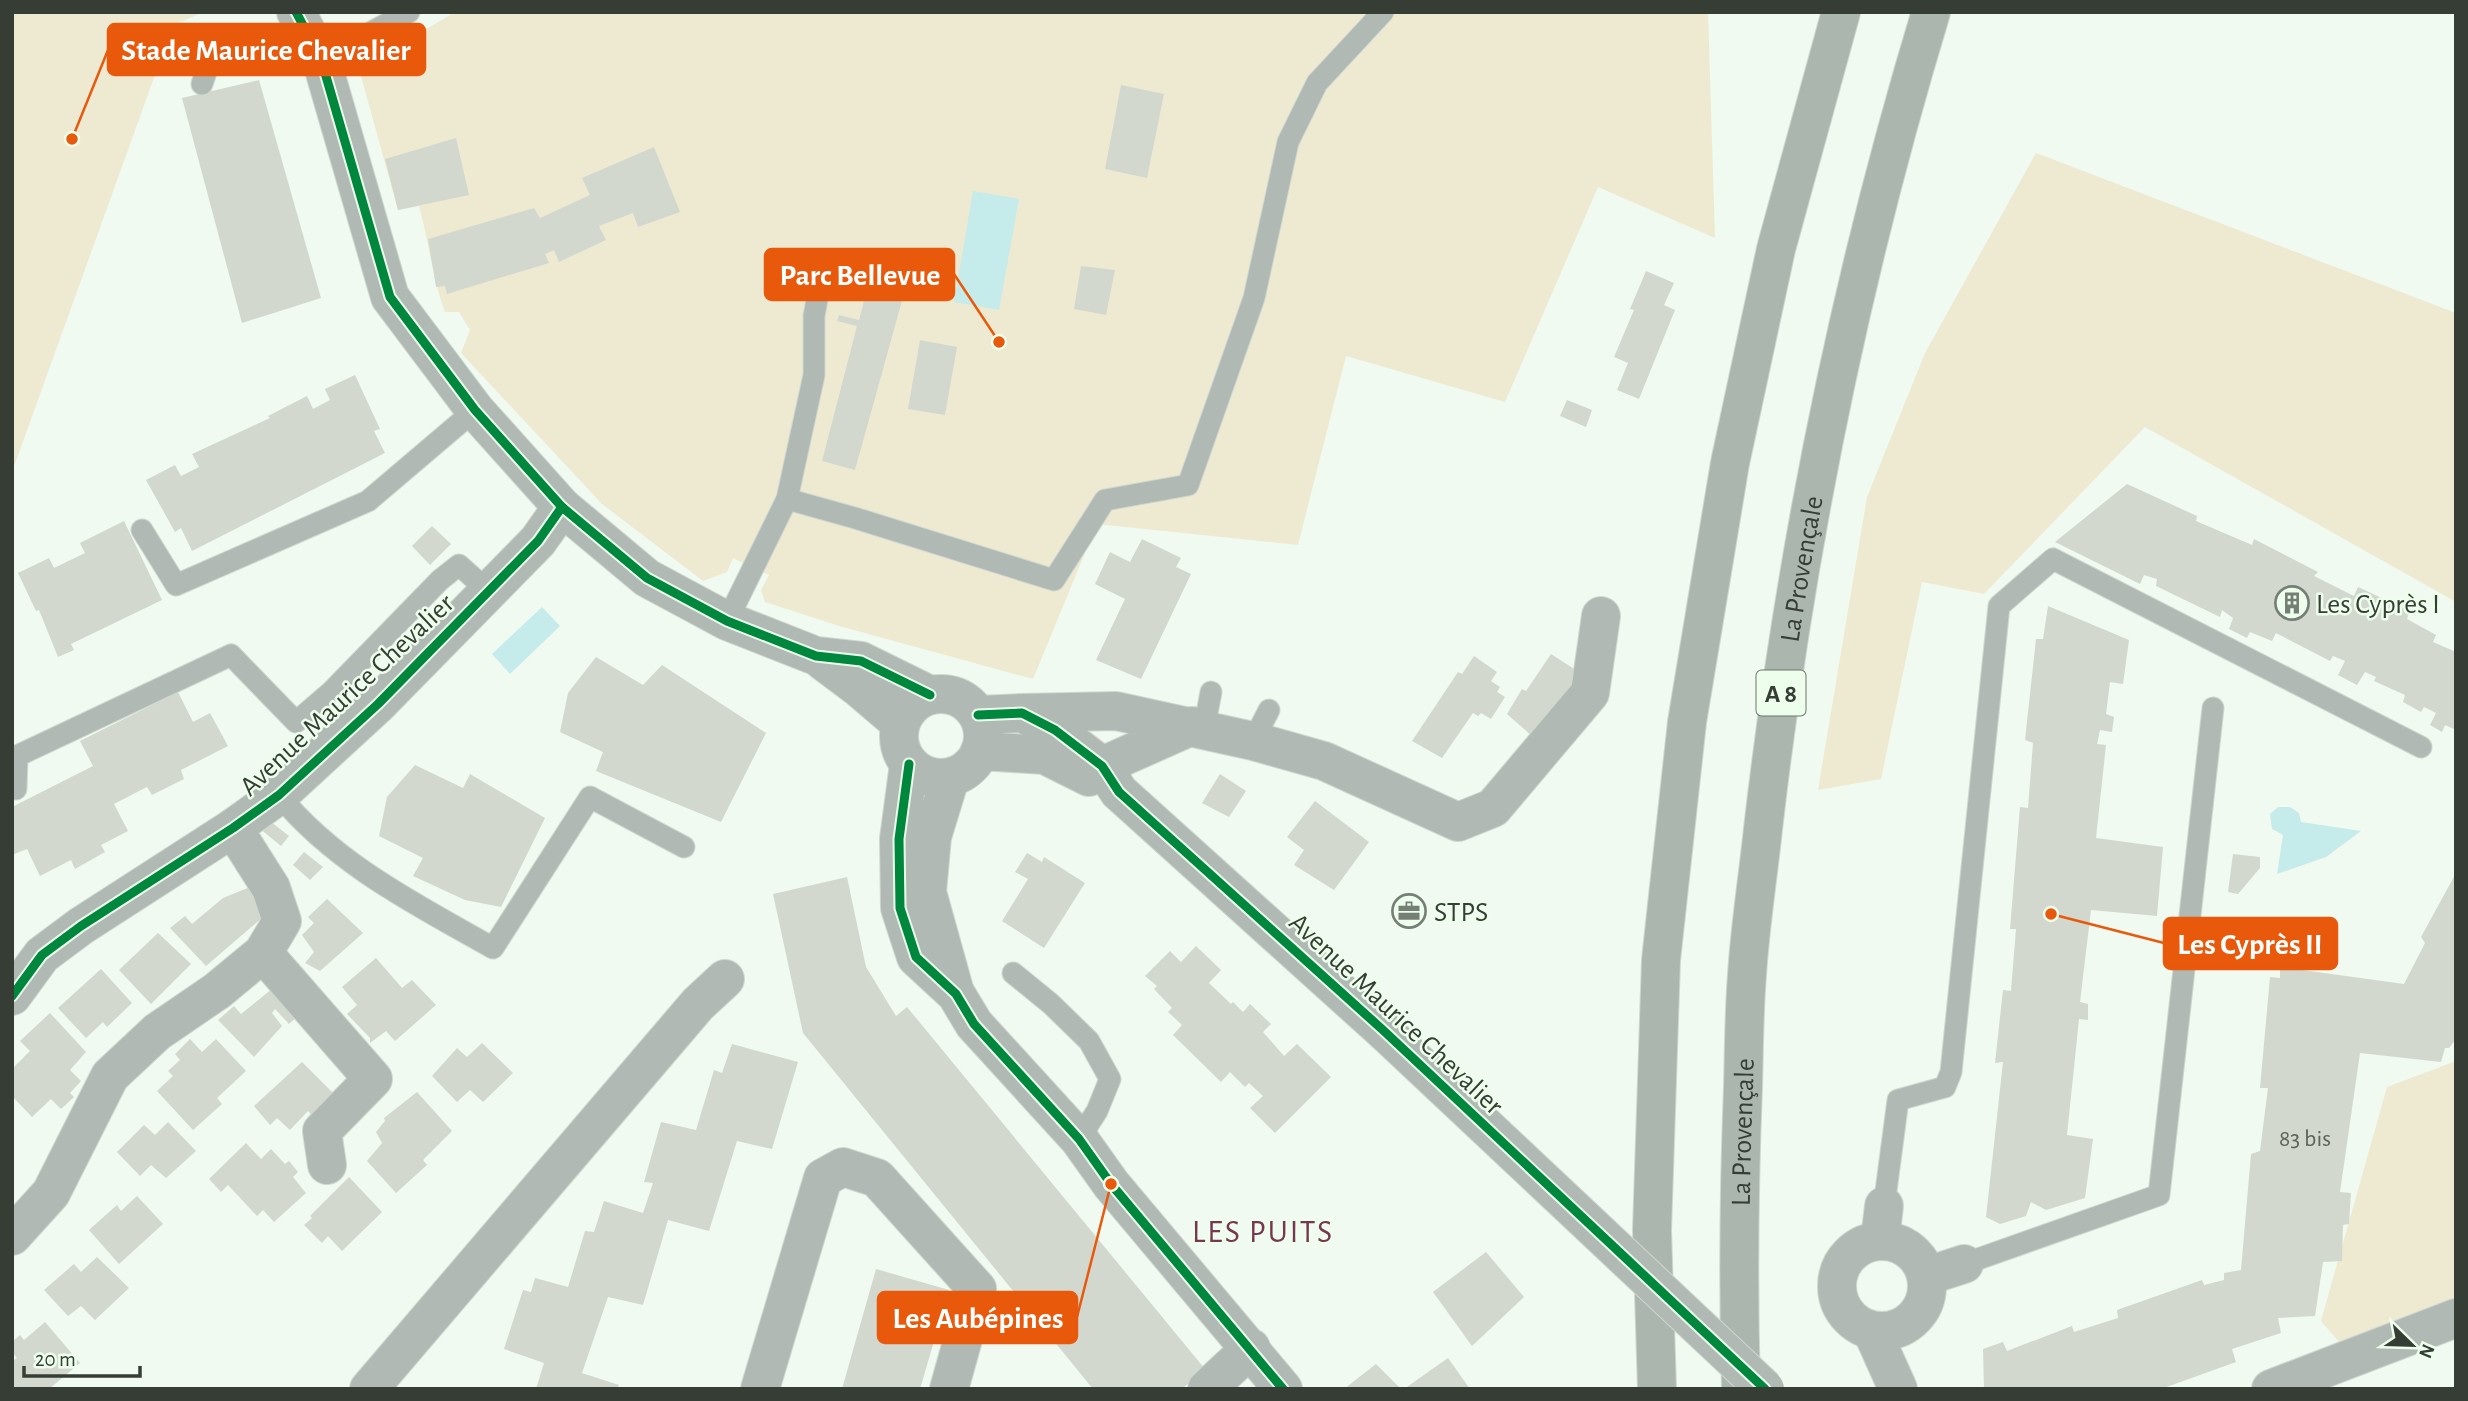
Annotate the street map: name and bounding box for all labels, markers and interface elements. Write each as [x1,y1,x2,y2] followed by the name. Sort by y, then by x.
[108,24,425,75] callout: Stade Maurice Chevalier
[121,36,411,66] text: Stade Maurice Chevalier
[765,249,954,300] callout: Parc Bellevue
[779,261,941,291] text: Parc Bellevue
[1776,494,1829,644] street label: La Provençale
[2273,584,2311,622] building icon: Les Cyprès I
[235,589,460,802] street label: Avenue Maurice Chevalier
[2316,591,2440,619] place label: Les Cyprès I
[1756,670,1806,716] road number: A 8
[1390,892,1428,930] office icon: STPS
[1434,899,1488,927] place label: STPS
[1283,908,1508,1121] street label: Avenue Maurice Chevalier
[2164,918,2337,969] callout: Les Cyprès II
[2177,930,2323,960] text: Les Cyprès II
[1728,1058,1760,1206] street label: La Provençale
[2279,1127,2331,1151] house number: 83 bis
[1192,1216,1334,1248] district label: LES PUITS
[878,1292,1077,1343] callout: Les Aubépines
[893,1304,1063,1334] text: Les Aubépines
[2377,1310,2447,1380] north arrow
[24,1334,140,1378] scale bar
[2415,1341,2438,1361] text: N
[35,1349,76,1370] text: 20 m

